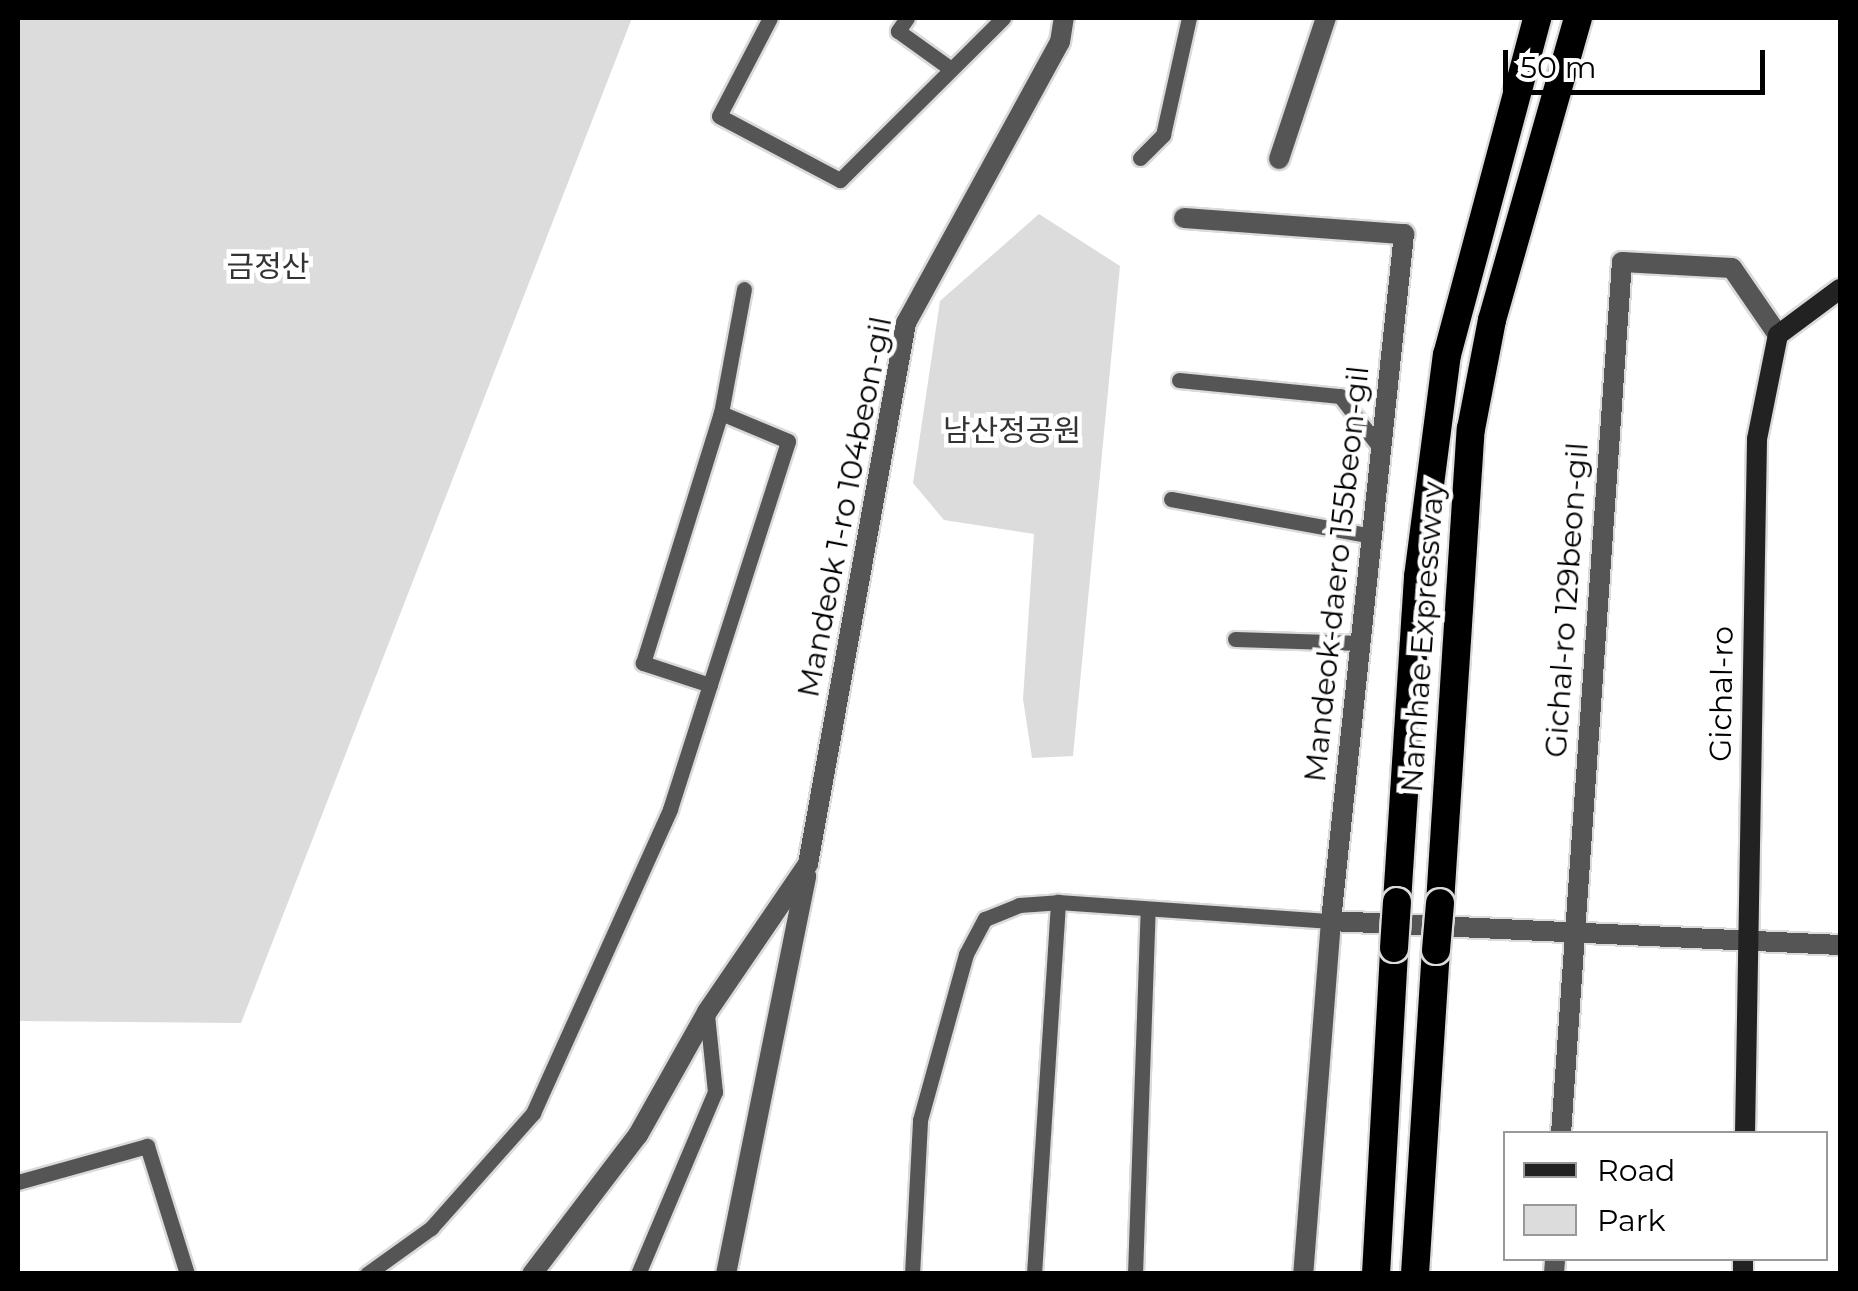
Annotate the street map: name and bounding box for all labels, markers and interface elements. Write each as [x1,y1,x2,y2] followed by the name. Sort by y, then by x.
[1508,30,1770,92] scale bar
[1520,49,1597,86] text: 50 m
[227,249,309,285] park label: 금정산
[790,314,900,700] street label: Mandeok 1-ro 104beon-gil
[1297,364,1377,784] street label: Mandeok-daero 155beon-gil
[943,413,1081,449] park label: 남산정공원
[1538,441,1596,759] street label: Gichal-ro 129beon-gil
[1394,480,1452,794] street label: Namhae Expressway
[1703,626,1741,762] street label: Gichal-ro
[1503,1131,1828,1261] legend
[1597,1152,1675,1189] text: Road
[1597,1202,1666,1239] text: Park

